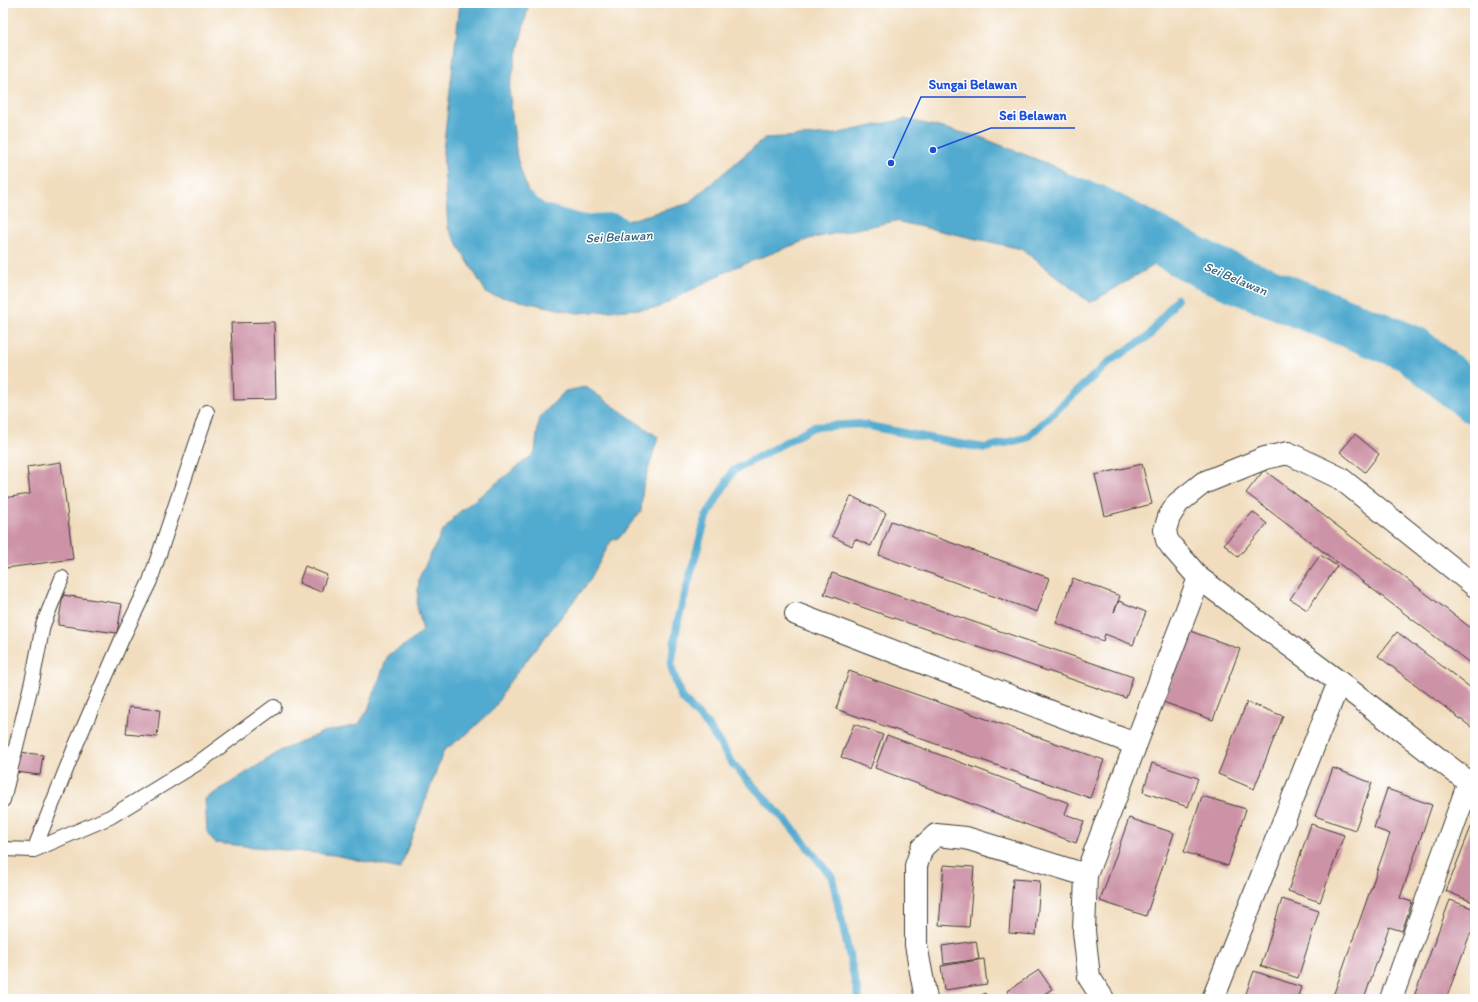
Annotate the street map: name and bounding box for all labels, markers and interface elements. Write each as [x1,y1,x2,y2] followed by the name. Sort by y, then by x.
[921,72,1026,97] callout: Sungai Belawan
[929,77,1018,93] text: Sungai Belawan
[991,103,1075,128] callout: Sei Belawan
[999,108,1067,123] text: Sei Belawan
[585,227,654,246] water label: Sei Belawan
[1202,258,1270,299] water label: Sei Belawan

